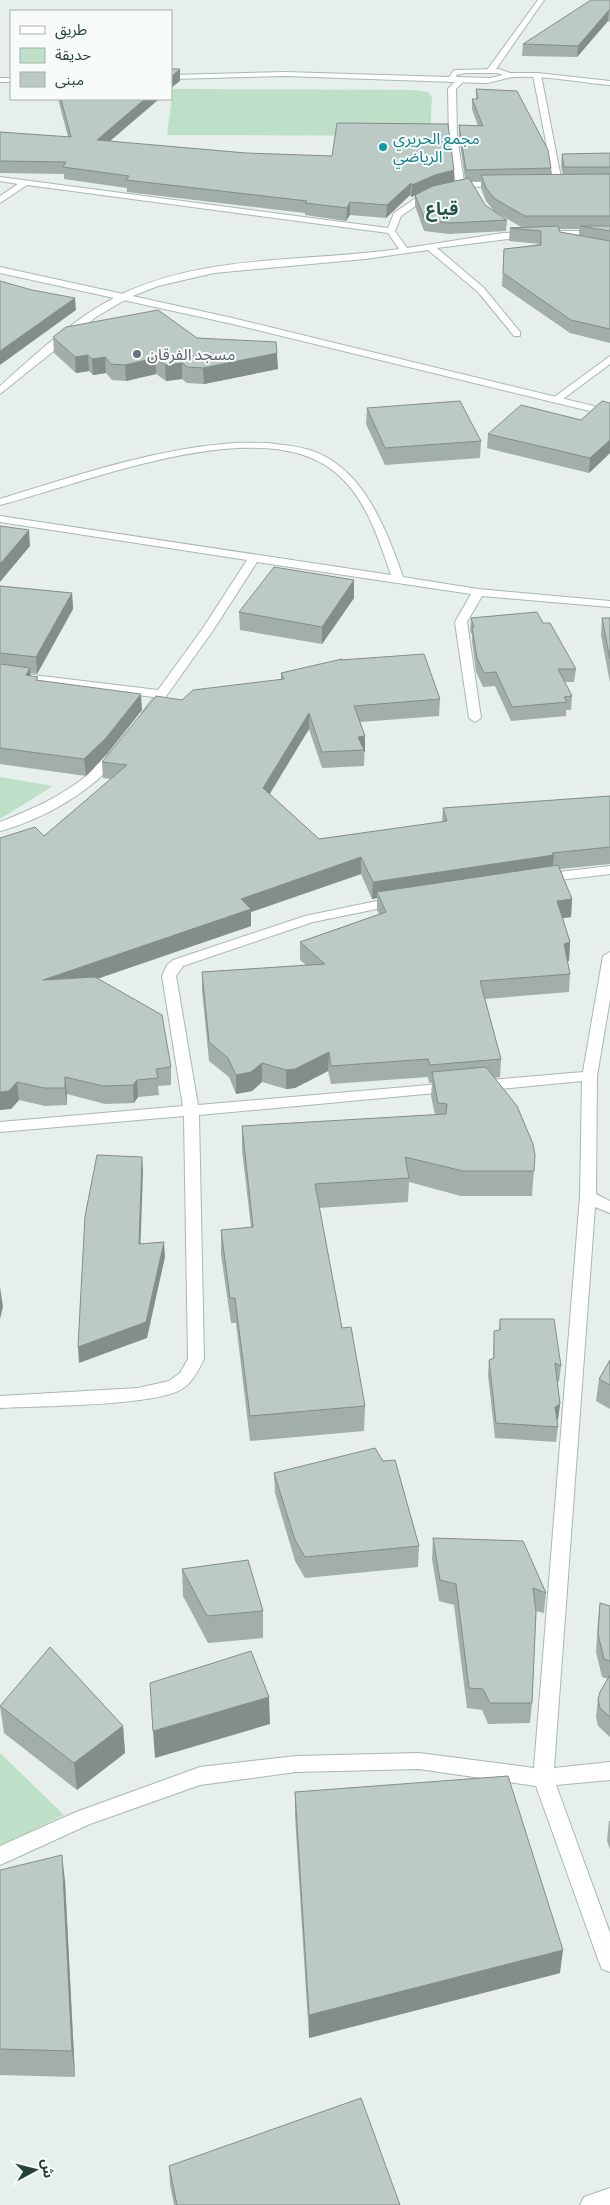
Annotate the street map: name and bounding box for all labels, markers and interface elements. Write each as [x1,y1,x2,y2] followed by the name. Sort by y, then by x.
[10,10,172,100] legend
[55,20,87,40] text: طريق
[55,45,91,63] text: حديقة
[55,70,84,89] text: مبنى
[393,128,480,169] place label: مجمع الحريري الرياضي
[377,141,389,153] marker: مجمع الحريري الرياضي
[426,197,458,222] district label: قياع
[147,344,235,364] place label: مسجد الفرقان
[131,348,143,360] marker: مسجد الفرقان
[10,2145,60,2195] north arrow
[39,2158,58,2179] text: ش

